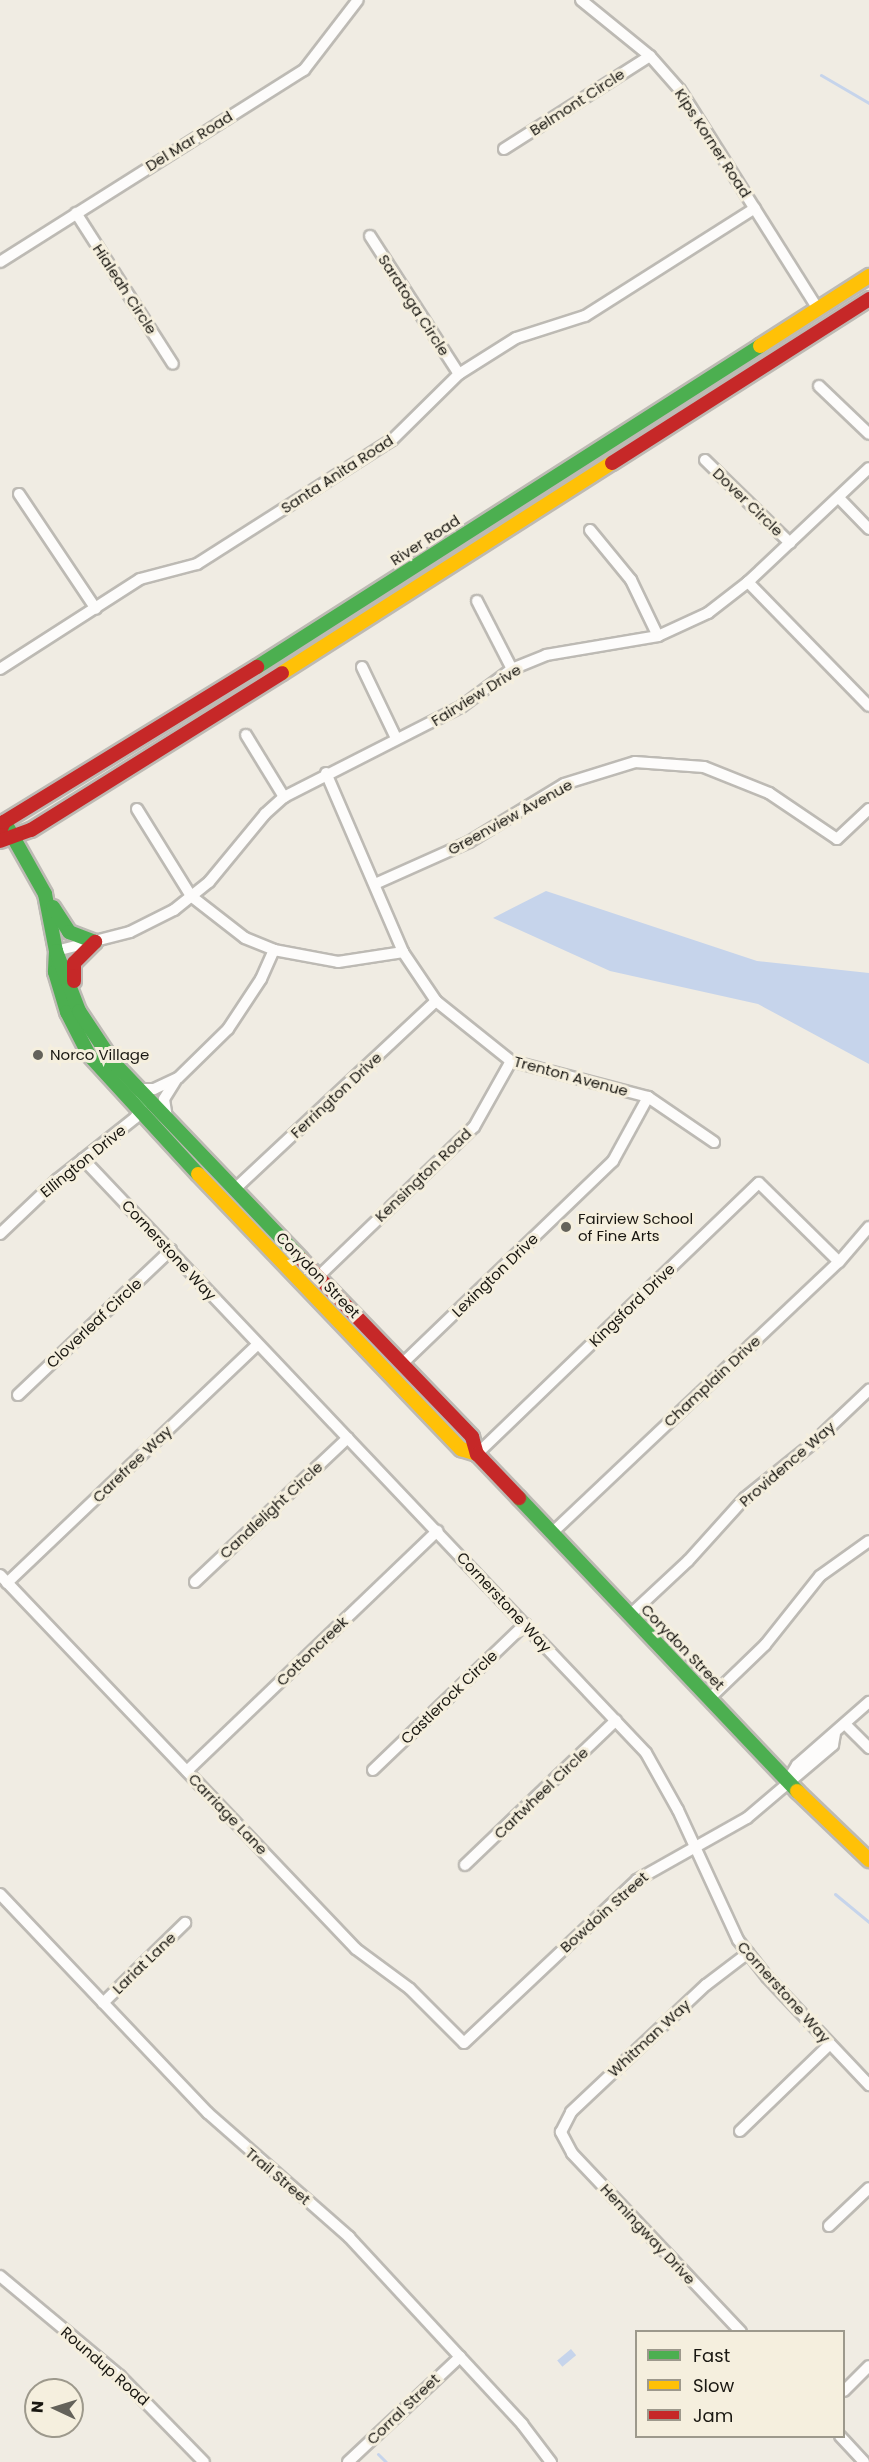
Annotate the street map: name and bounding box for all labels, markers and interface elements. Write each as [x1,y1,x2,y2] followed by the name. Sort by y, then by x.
[526,65,628,139] street label: Belmont Circle
[671,85,755,201] street label: Kips Korner Road
[142,107,236,175] street label: Del Mar Road
[89,241,161,337] street label: Hialeah Circle
[375,251,453,359] street label: Saratoga Circle
[278,431,396,517] street label: Santa Anita Road
[709,464,787,540] street label: Dover Circle
[387,511,463,569] street label: River Road
[428,660,524,730] street label: Fairview Drive
[445,775,575,859] street label: Greenview Avenue
[50,1046,149,1064] place label: Norco Village
[31,1048,45,1062] marker: Norco Village
[287,1048,385,1142] street label: Ferrington Drive
[512,1052,630,1100] street label: Trenton Avenue
[37,1121,129,1201] street label: Ellington Drive
[371,1124,475,1226] street label: Kensington Road
[118,1196,220,1304] street label: Cornerstone Way
[578,1209,693,1244] place label: Fairview School of Fine Arts
[559,1220,573,1234] marker: Fairview School of Fine Arts
[272,1228,364,1322] street label: Corydon Street
[448,1229,542,1321] street label: Lexington Drive
[585,1260,679,1350] street label: Kingsford Drive
[43,1274,145,1372] street label: Cloverleaf Circle
[660,1332,764,1430] street label: Champlain Drive
[736,1418,838,1510] street label: Providence Way
[89,1422,175,1506] street label: Carefree Way
[216,1458,326,1562] street label: Candlelight Circle
[453,1548,555,1656] street label: Cornerstone Way
[637,1600,729,1694] street label: Corydon Street
[273,1612,351,1690] street label: Cottoncreek
[397,1646,501,1748] street label: Castlerock Circle
[490,1743,592,1843] street label: Cartwheel Circle
[185,1770,271,1858] street label: Carriage Lane
[556,1868,652,1956] street label: Bowdoin Street
[109,1928,179,1998] street label: Lariat Lane
[734,1938,834,2046] street label: Cornerstone Way
[604,1995,694,2081] street label: Whitman Way
[242,2144,314,2208] street label: Trail Street
[597,2180,699,2288] street label: Hemingway Drive
[57,2323,153,2409] street label: Roundup Road
[635,2330,845,2438] legend
[693,2343,730,2368] text: Fast
[363,2370,443,2448] street label: Corral Street
[693,2373,734,2398] text: Slow
[24,2378,84,2438] north arrow
[26,2400,49,2414] text: N
[693,2403,733,2428] text: Jam

